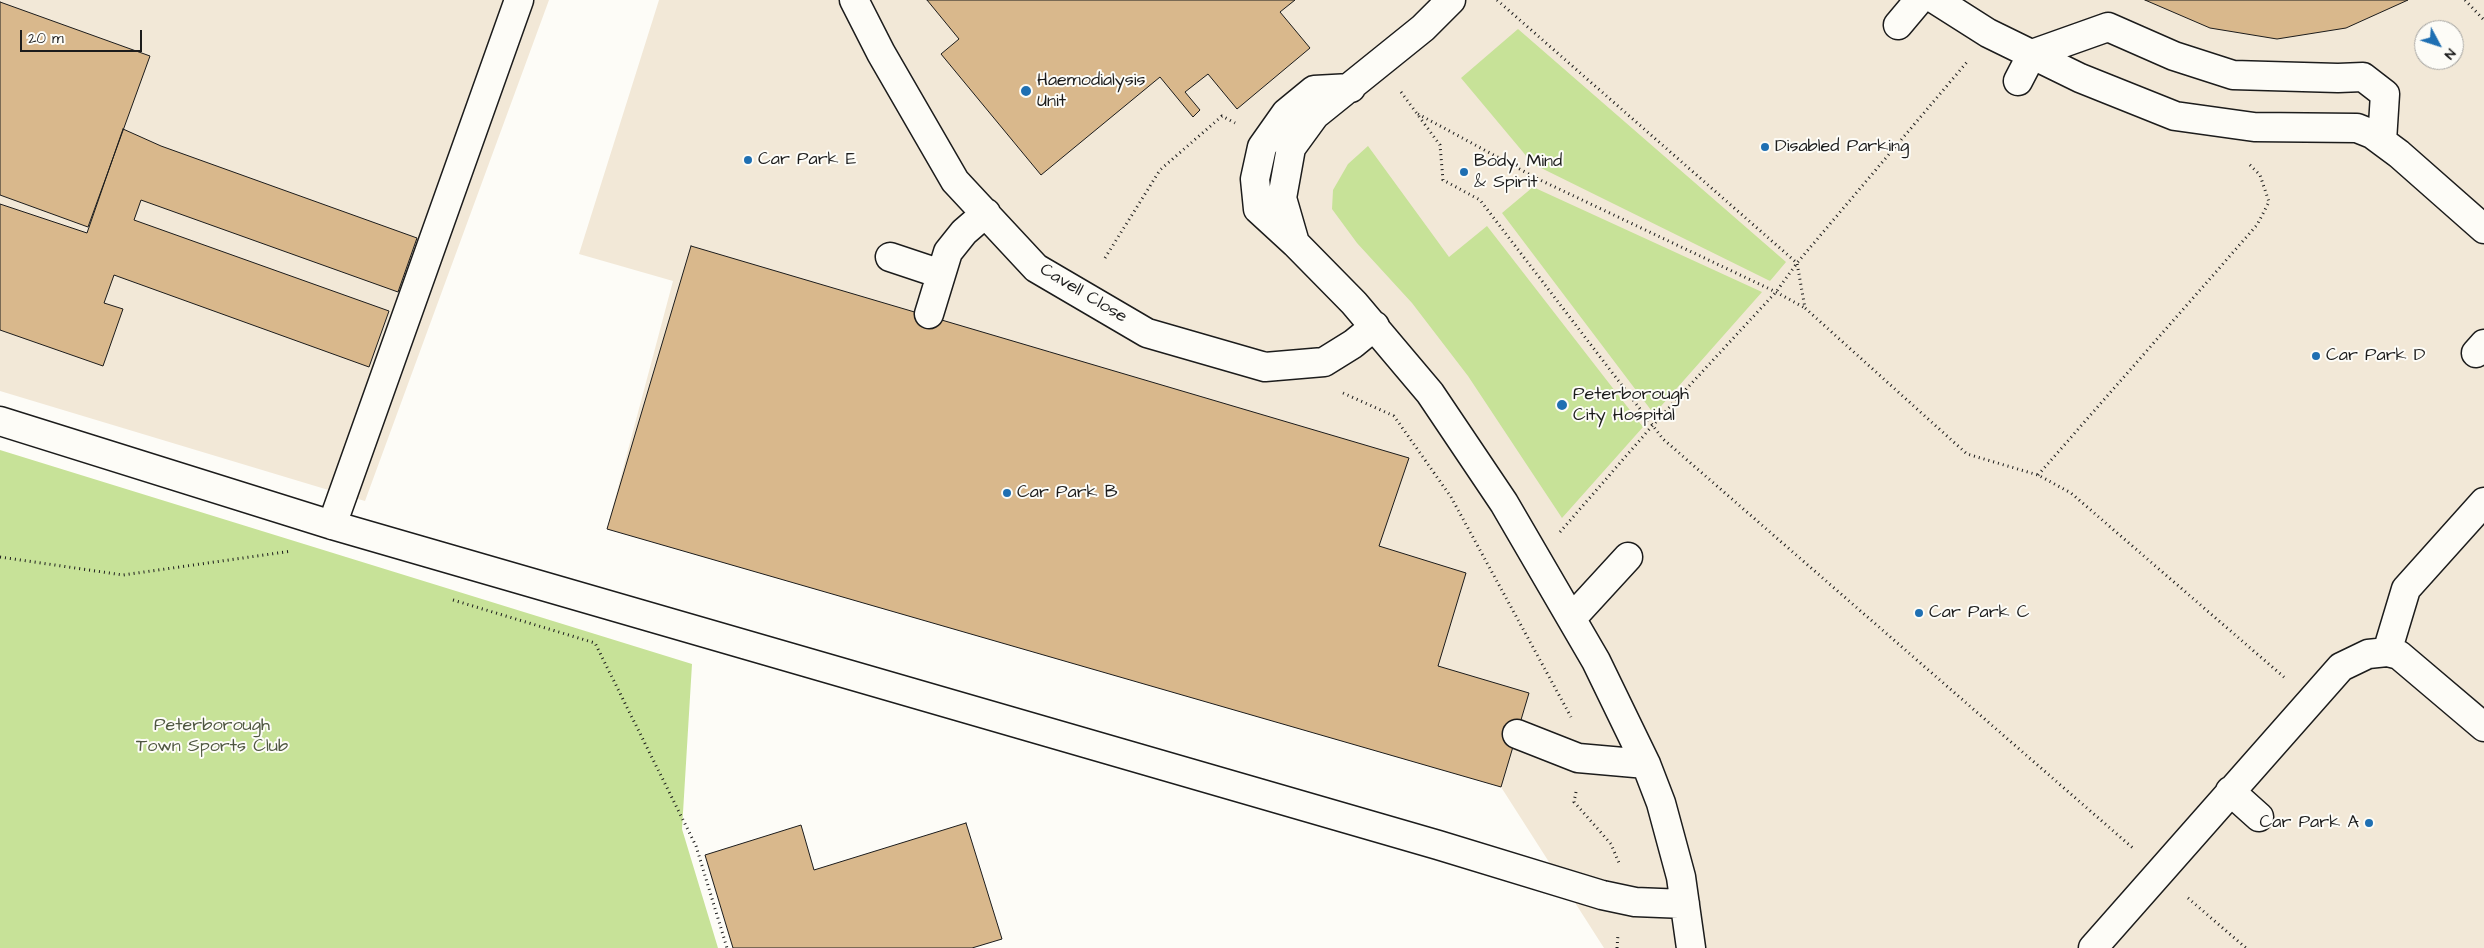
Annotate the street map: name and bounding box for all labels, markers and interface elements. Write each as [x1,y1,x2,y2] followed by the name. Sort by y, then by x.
[22,20,145,52] scale bar
[2414,20,2464,70] north arrow
[28,28,64,49] text: 20 m
[2439,44,2460,64] text: N
[1037,70,1146,112] place label: Haemodialysis Unit
[1019,84,1033,98] marker: Haemodialysis Unit
[1775,136,1909,158] place label: Disabled Parking
[1759,141,1771,153] marker: Disabled Parking
[758,149,857,171] place label: Car Park E
[1474,151,1562,193] place label: Body, Mind & Spirit
[742,154,754,166] marker: Car Park E
[1458,166,1470,178] marker: Body, Mind & Spirit
[1035,259,1131,329] street label: Cavell Close
[2326,345,2426,367] place label: Car Park D
[2310,350,2322,362] marker: Car Park D
[1573,384,1689,426] place label: Peterborough City Hospital
[1555,398,1569,412] marker: Peterborough City Hospital
[1017,482,1118,504] place label: Car Park B
[1001,487,1013,499] marker: Car Park B
[1929,602,2030,624] place label: Car Park C
[1913,607,1925,619] marker: Car Park C
[136,715,288,758] park label: Peterborough Town Sports Club
[2260,812,2359,834] place label: Car Park A
[2363,817,2375,829] marker: Car Park A

